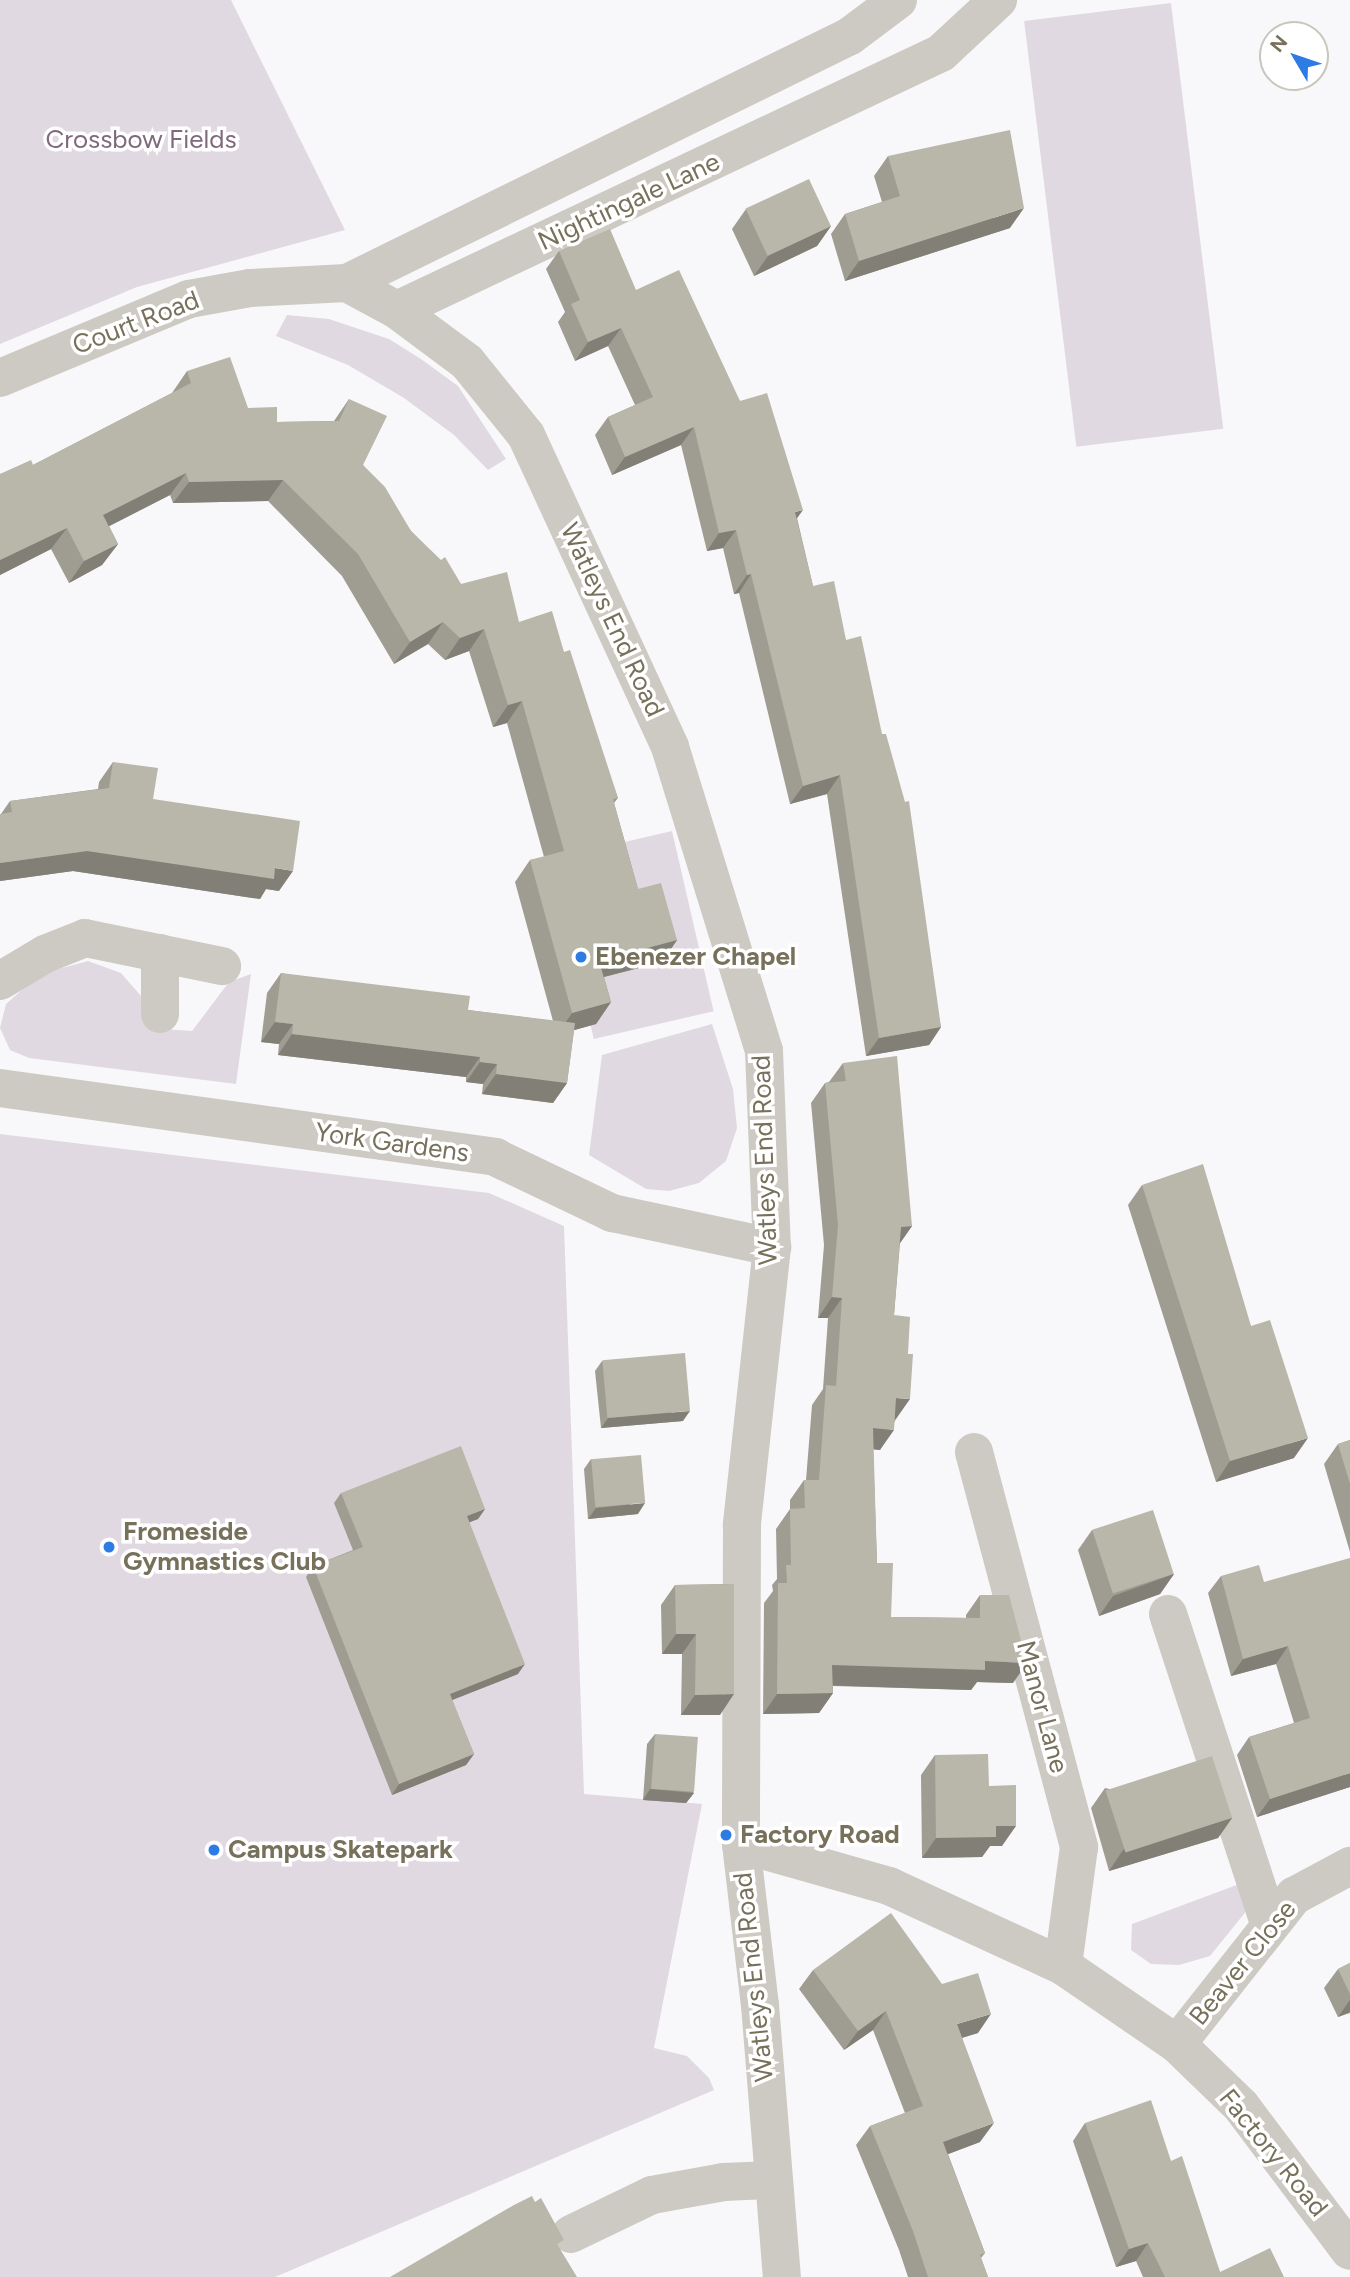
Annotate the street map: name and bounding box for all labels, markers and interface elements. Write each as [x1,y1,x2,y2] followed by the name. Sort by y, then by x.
[1259,21,1329,91] north arrow
[1265,31,1292,57] text: N
[45,124,237,156] park label: Crossbow Fields
[533,146,725,258] street label: Nightingale Lane
[68,285,204,361] street label: Court Road
[553,518,671,722] street label: Watleys End Road
[595,941,796,973] place label: Ebenezer Chapel
[573,949,589,965] marker: Ebenezer Chapel
[746,1054,784,1266] street label: Watleys End Road
[313,1117,471,1169] street label: York Gardens
[123,1516,326,1578] place label: Fromeside Gymnastics Club
[101,1539,117,1555] marker: Fromeside Gymnastics Club
[1009,1638,1075,1776] street label: Manor Lane
[740,1819,900,1851] place label: Factory Road
[718,1827,734,1843] marker: Factory Road
[228,1834,453,1866] place label: Campus Skatepark
[206,1842,222,1858] marker: Campus Skatepark
[728,1871,780,2083] street label: Watleys End Road
[1183,1894,1303,2032] street label: Beaver Close
[1212,2083,1334,2223] street label: Factory Road

